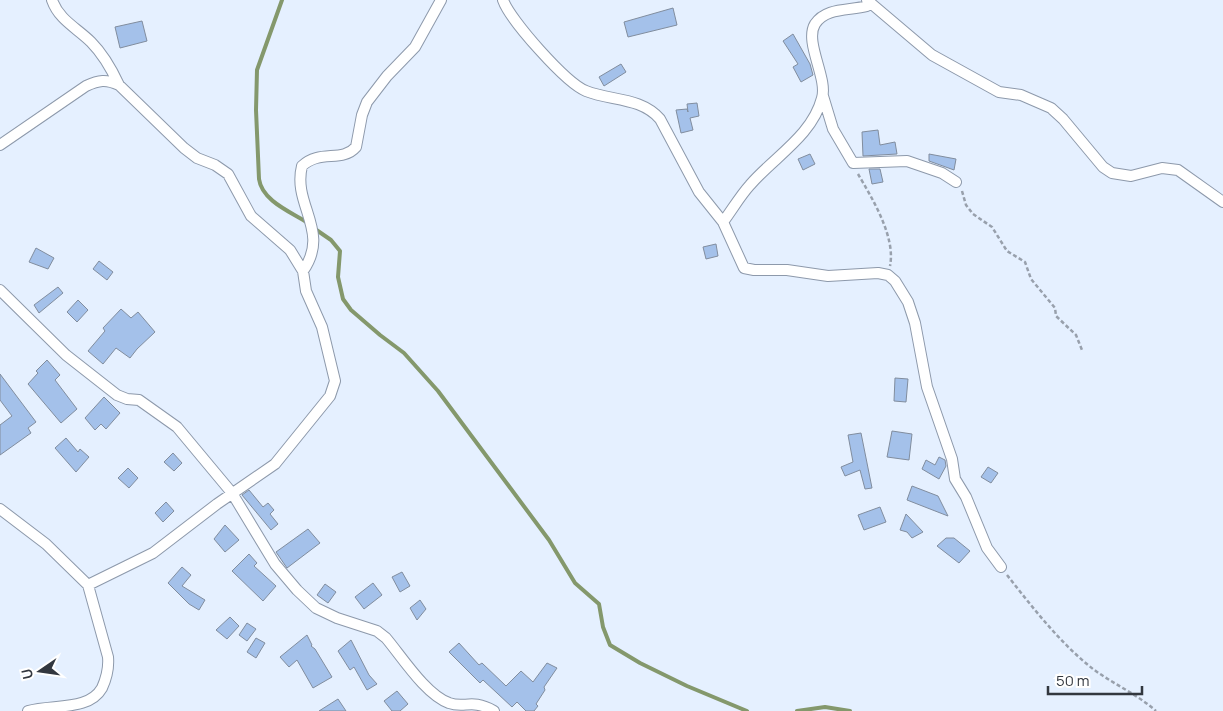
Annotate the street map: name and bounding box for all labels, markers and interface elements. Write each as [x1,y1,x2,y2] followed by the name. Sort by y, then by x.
[15,646,65,696] north arrow
[1048,664,1142,696] scale bar
[16,667,37,681] text: U
[1056,670,1090,691] text: 50 m

